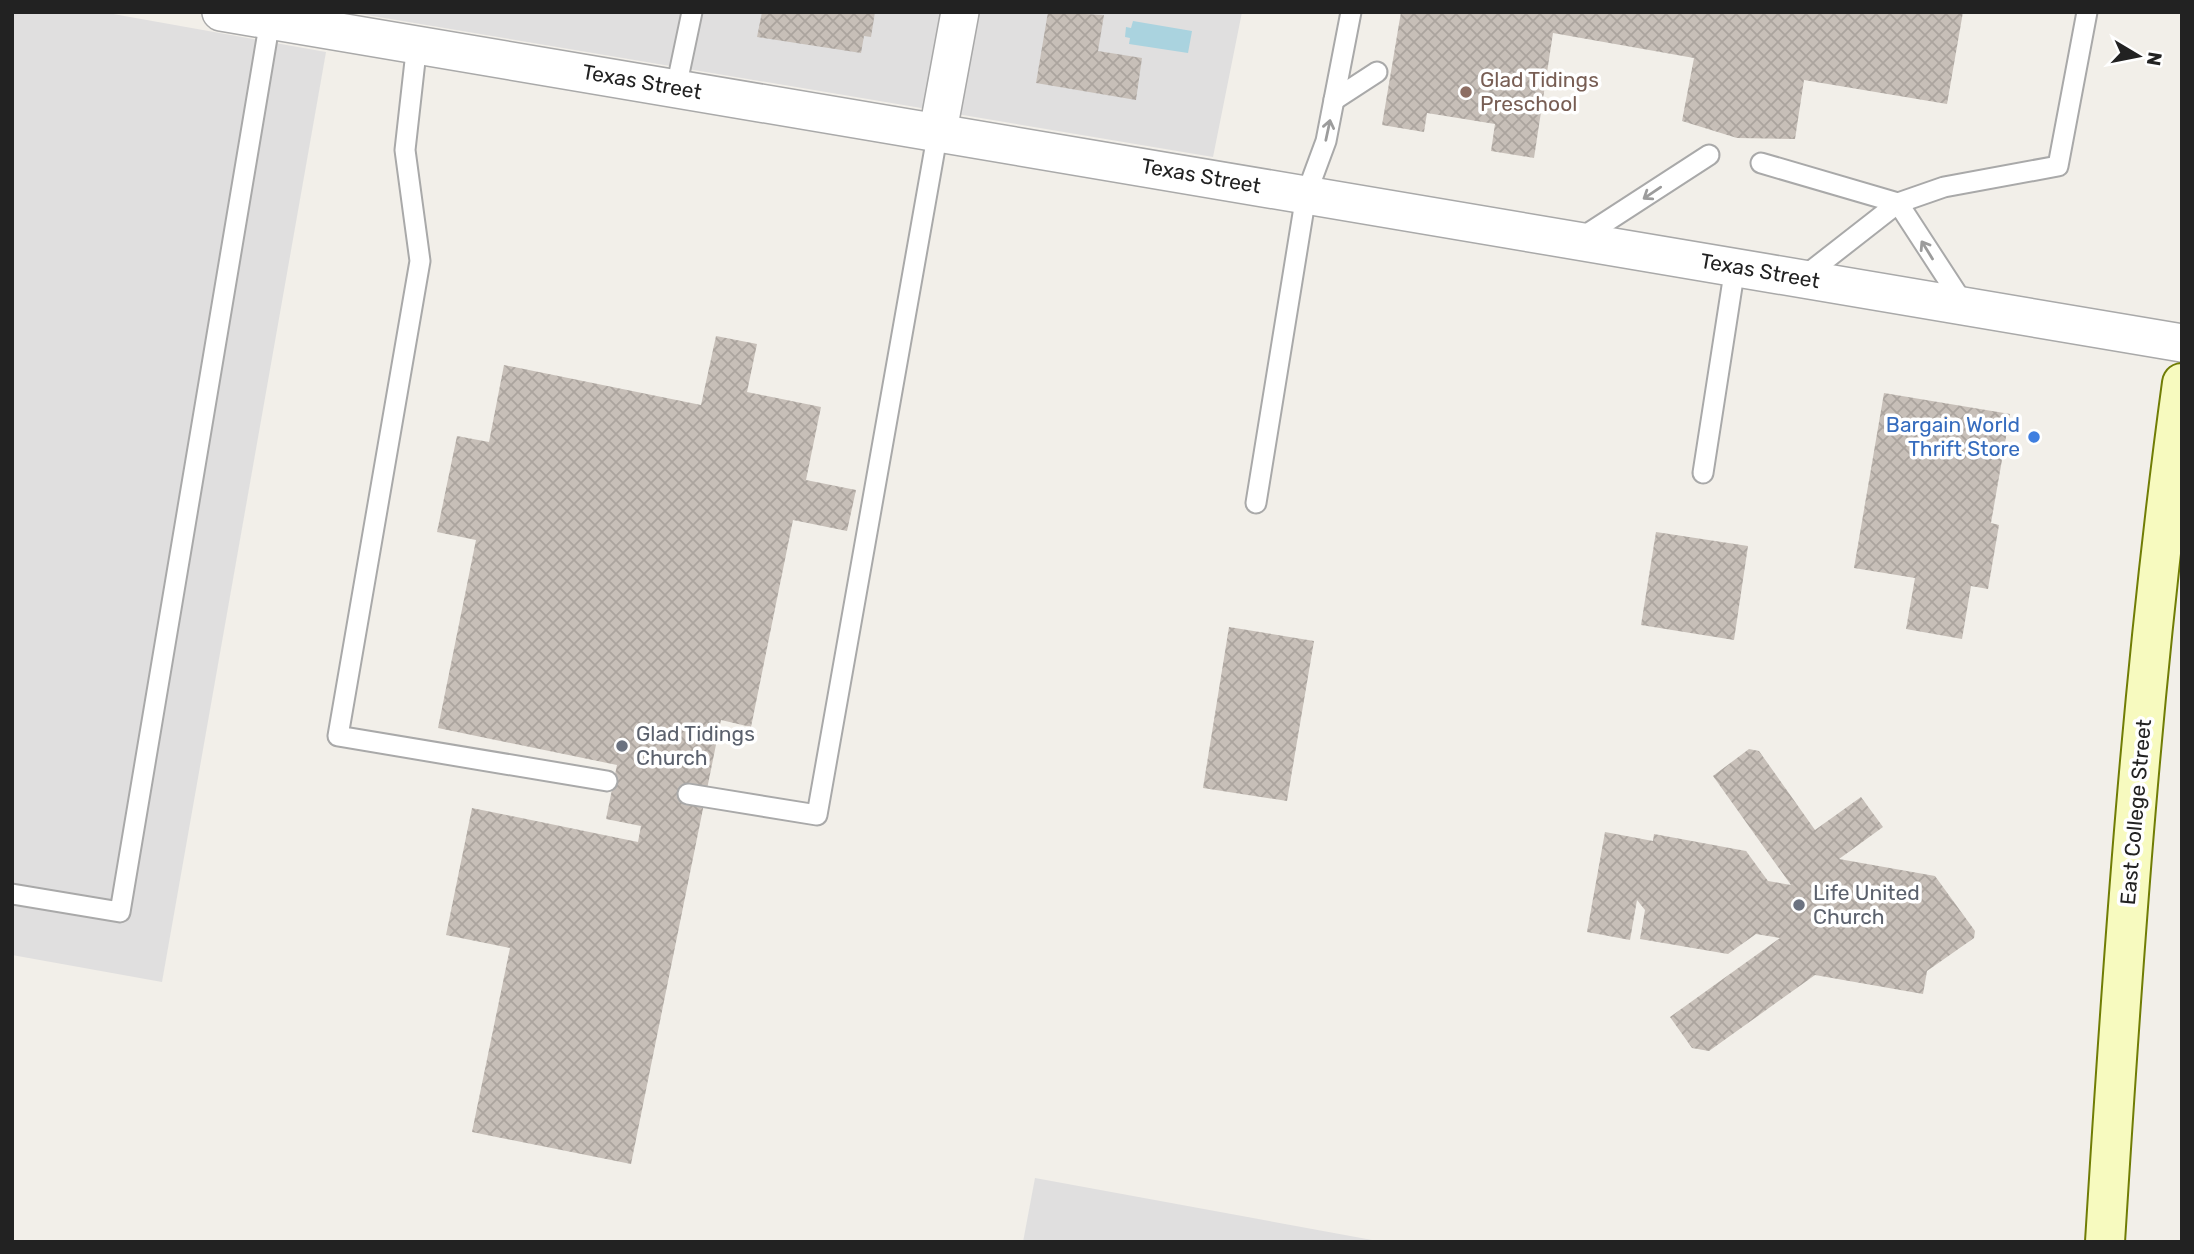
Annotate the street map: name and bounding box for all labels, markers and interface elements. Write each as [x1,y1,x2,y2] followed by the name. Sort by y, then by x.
[2103,21,2173,91] north arrow
[2142,50,2167,68] text: N
[580,59,704,104] street label: Texas Street
[1480,67,1599,116] place label: Glad Tidings Preschool
[1458,84,1474,100] marker: Glad Tidings Preschool
[1322,119,1335,142] one-way arrow
[1139,153,1263,198] street label: Texas Street
[1643,185,1662,200] one-way arrow
[1919,241,1933,261] one-way arrow
[1698,248,1822,293] street label: Texas Street
[1886,412,2020,461] place label: Bargain World Thrift Store
[2026,429,2042,445] marker: Bargain World Thrift Store
[2115,718,2156,906] street label: East College Street
[636,721,755,770] place label: Glad Tidings Church
[614,738,630,754] marker: Glad Tidings Church
[1813,880,1920,929] place label: Life United Church
[1791,897,1807,913] marker: Life United Church

